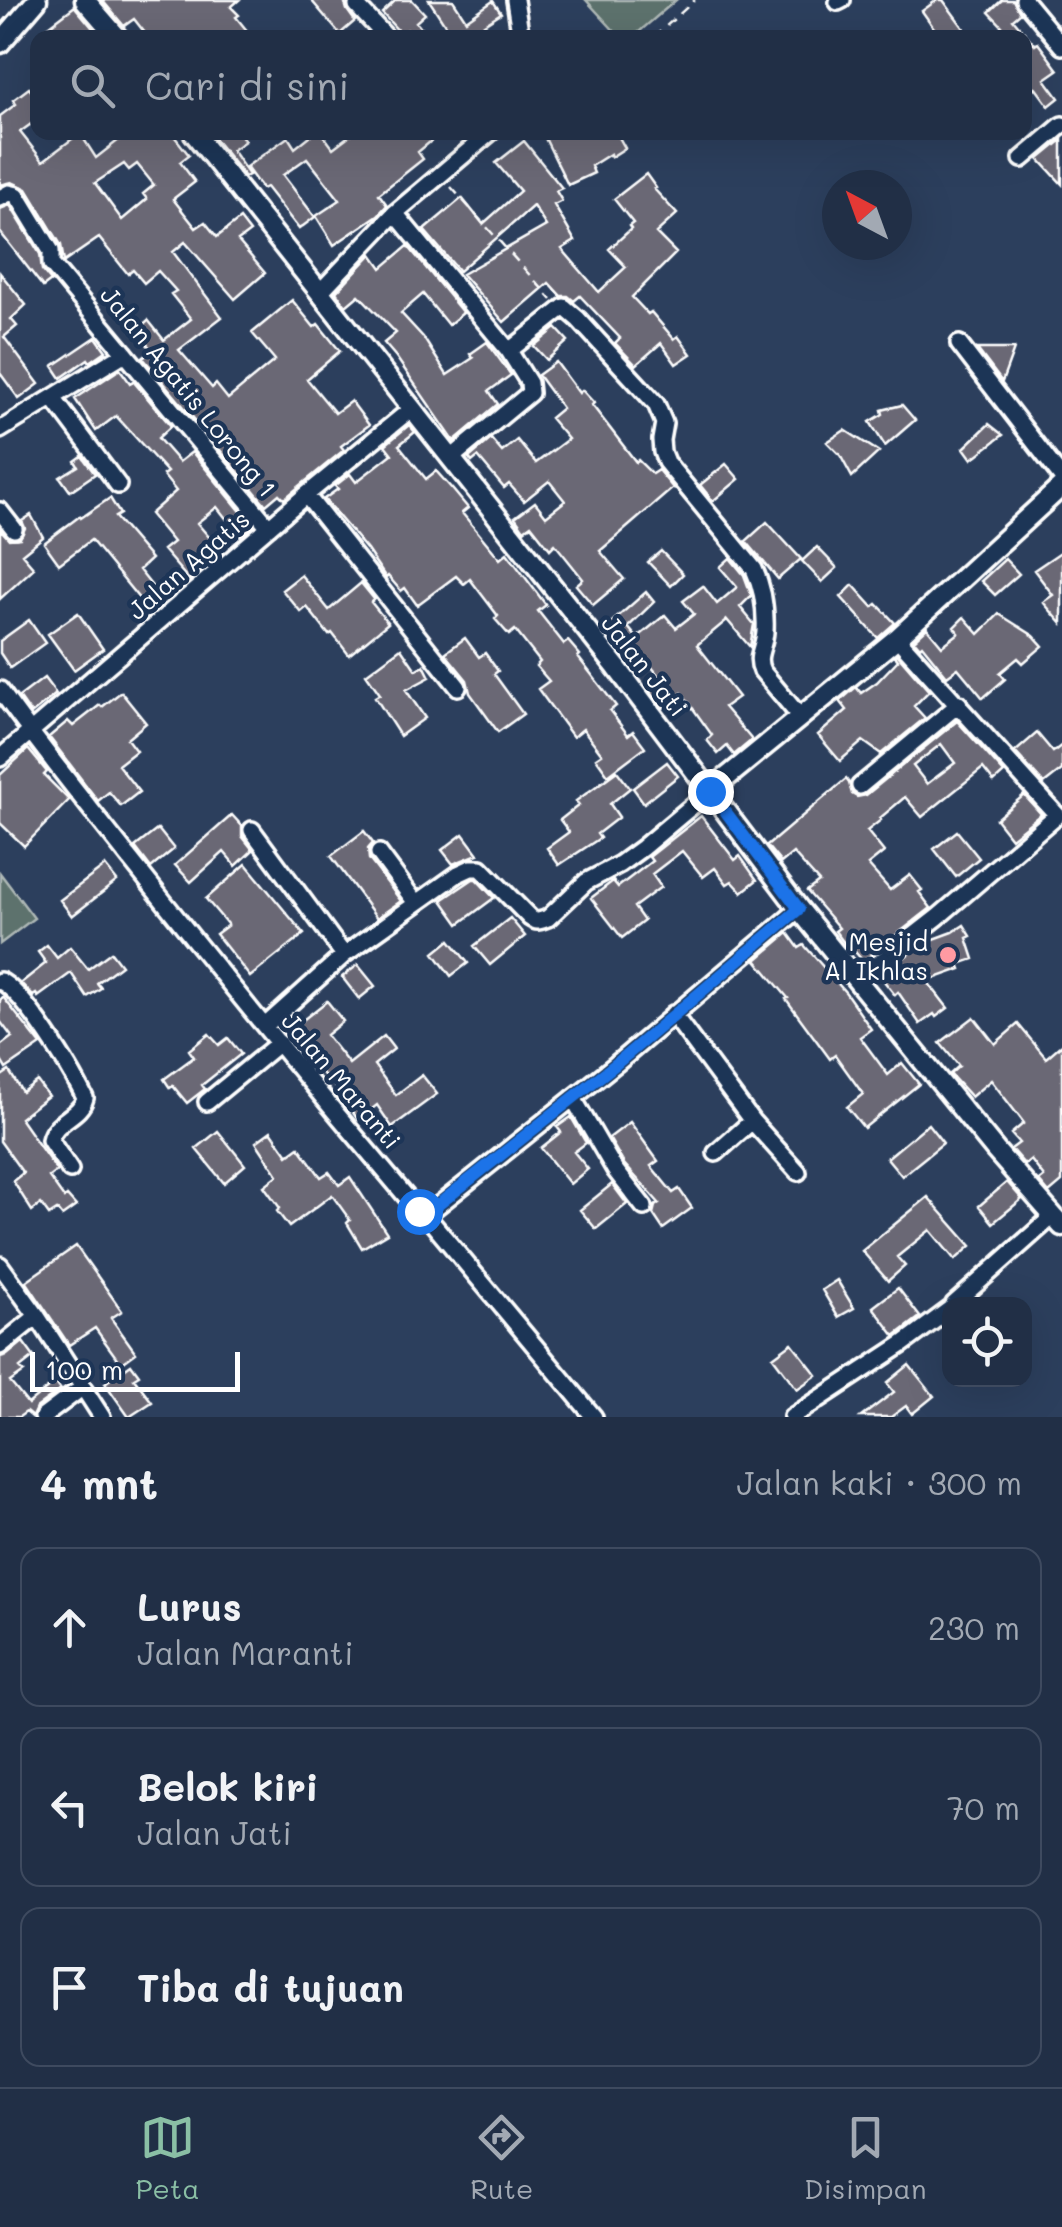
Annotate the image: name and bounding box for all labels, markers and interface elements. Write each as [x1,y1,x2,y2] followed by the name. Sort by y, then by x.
[30,30,1032,140] search box
[65,58,120,113] icon: search
[145,60,349,110] text: Cari di sini
[822,170,912,260] north arrow
[94,279,284,503] street label: Jalan Agatis Lorong 1
[120,502,256,626] street label: Jalan Agatis
[595,607,695,723] street label: Jalan Jati
[688,769,734,815] route end
[824,925,928,986] place label: Mesjid Al Ikhlas
[937,944,959,966] marker: Mesjid Al Ikhlas
[275,1005,409,1155] street label: Jalan Maranti
[397,1189,443,1235] route start
[942,1297,1032,1387] map controls
[942,1297,1032,1387] button: locate
[30,1347,240,1392] scale bar
[45,1351,123,1387] text: 100 m
[40,1455,158,1510] text: 4 mnt
[736,1461,1022,1503] text: Jalan kaki · 300 m
[137,1581,242,1631] text: Lurus
[42,1600,97,1655] icon: ahead
[928,1606,1020,1648] text: 230 m
[137,1631,353,1673] text: Jalan Maranti
[137,1761,319,1811] text: Belok kiri
[42,1780,97,1835] icon: left
[947,1786,1020,1828] text: 70 m
[137,1811,292,1853] text: Jalan Jati
[42,1960,97,2015] icon: arrive
[137,1962,404,2012] text: Tiba di tujuan
[135,2110,200,2206] tab: Peta
[470,2110,533,2206] tab: Rute
[804,2110,927,2206] tab: Disimpan

